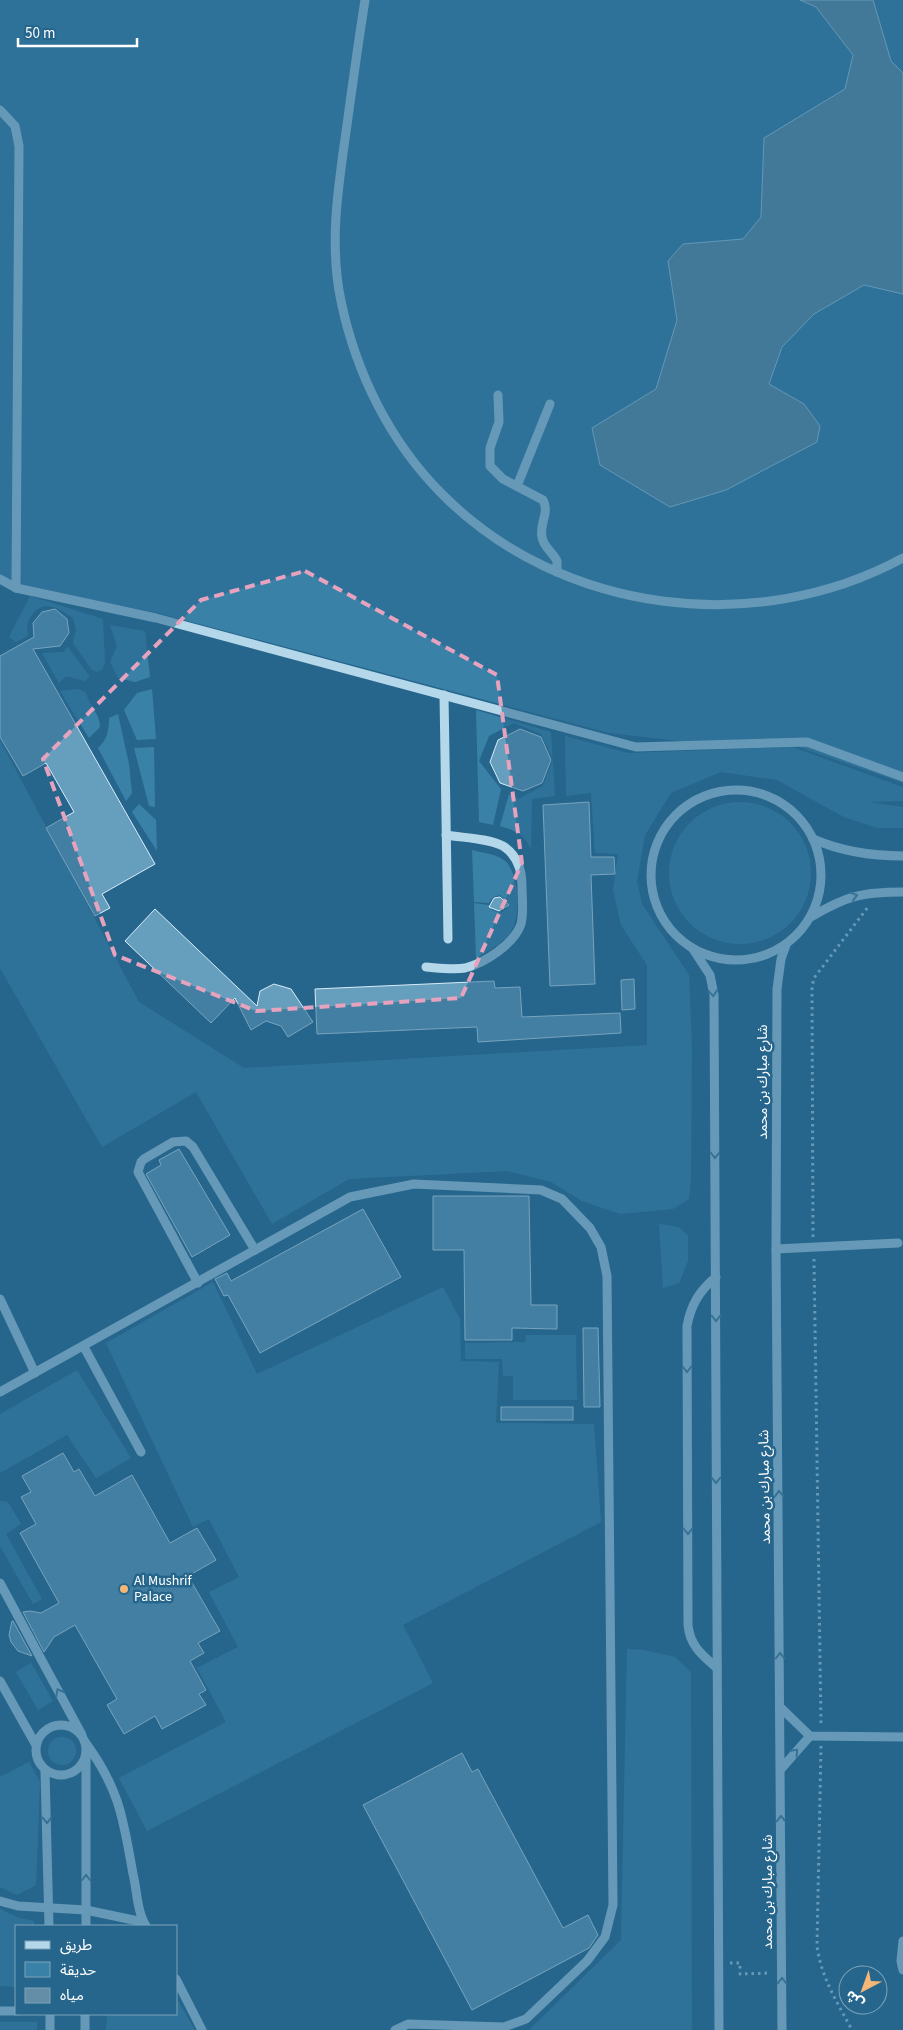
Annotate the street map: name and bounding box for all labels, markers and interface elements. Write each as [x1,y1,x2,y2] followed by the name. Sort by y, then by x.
[18,15,136,47] scale bar
[25,23,55,44] text: 50 m
[850,891,859,902] one-way arrow
[707,989,718,997] one-way arrow
[753,1025,773,1139] street label: شارع مبارك بن محمد
[710,1152,720,1159] one-way arrow
[711,1314,721,1322] one-way arrow
[682,1366,692,1373] one-way arrow
[754,1429,776,1545] street label: شارع مبارك بن محمد
[711,1476,722,1484] one-way arrow
[773,1490,784,1498] one-way arrow
[683,1528,693,1536] one-way arrow
[134,1571,193,1607] place label: Al Mushrif Palace
[118,1583,130,1595] marker: Al Mushrif Palace
[775,1652,785,1660] one-way arrow
[55,1689,65,1698] one-way arrow
[790,1749,799,1758] one-way arrow
[776,1815,786,1822] one-way arrow
[41,1816,52,1824] one-way arrow
[758,1835,778,1949] street label: شارع مبارك بن محمد
[81,1873,91,1881] one-way arrow
[15,1925,178,2015] legend
[60,1935,92,1956] text: طريق
[60,1960,96,1981] text: حديقة
[838,1965,888,2015] north arrow
[777,1977,787,1985] one-way arrow
[60,1985,84,2006] text: مياه
[841,1985,869,2013] text: ش

